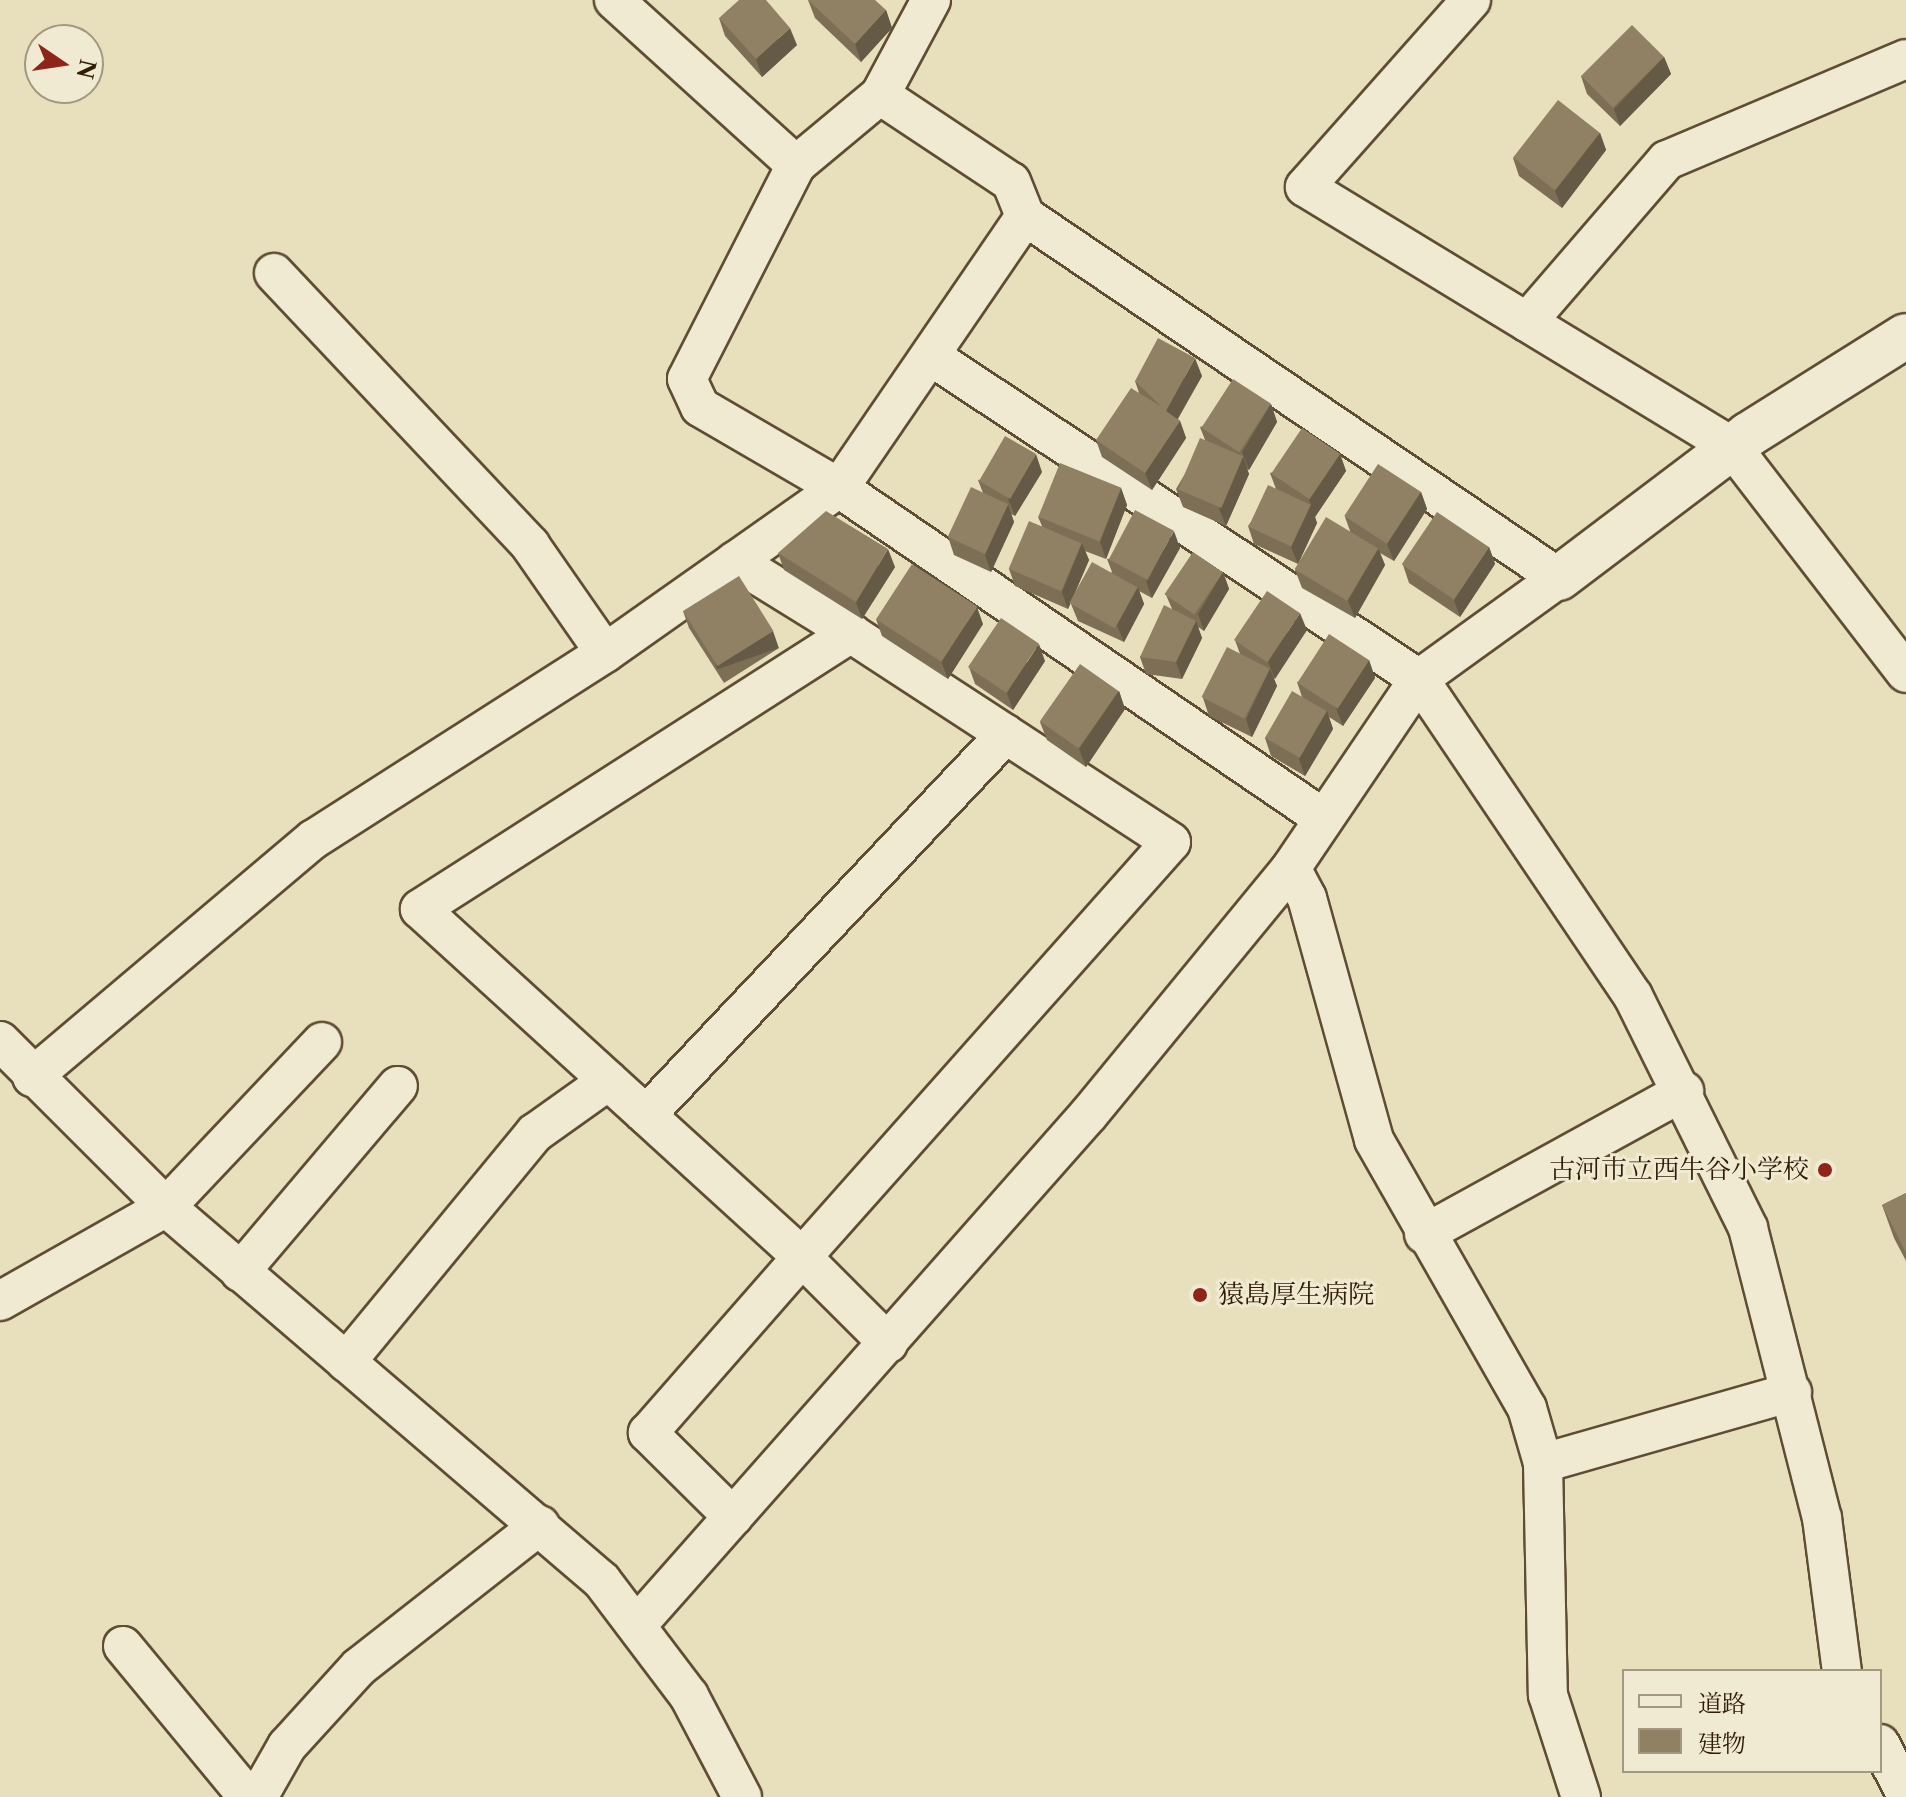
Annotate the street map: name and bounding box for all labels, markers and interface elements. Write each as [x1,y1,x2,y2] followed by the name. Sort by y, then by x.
[24,24,104,104] north arrow
[71,57,101,81] text: N
[1549,1154,1809,1186] place label: 古河市立西牛谷小学校
[1816,1161,1834,1179] marker: 古河市立西牛谷小学校
[1218,1279,1374,1311] place label: 猿島厚生病院
[1189,1284,1211,1306] marker: 猿島厚生病院
[1622,1669,1882,1773] legend
[1698,1689,1746,1718] text: 道路
[1698,1729,1746,1758] text: 建物

